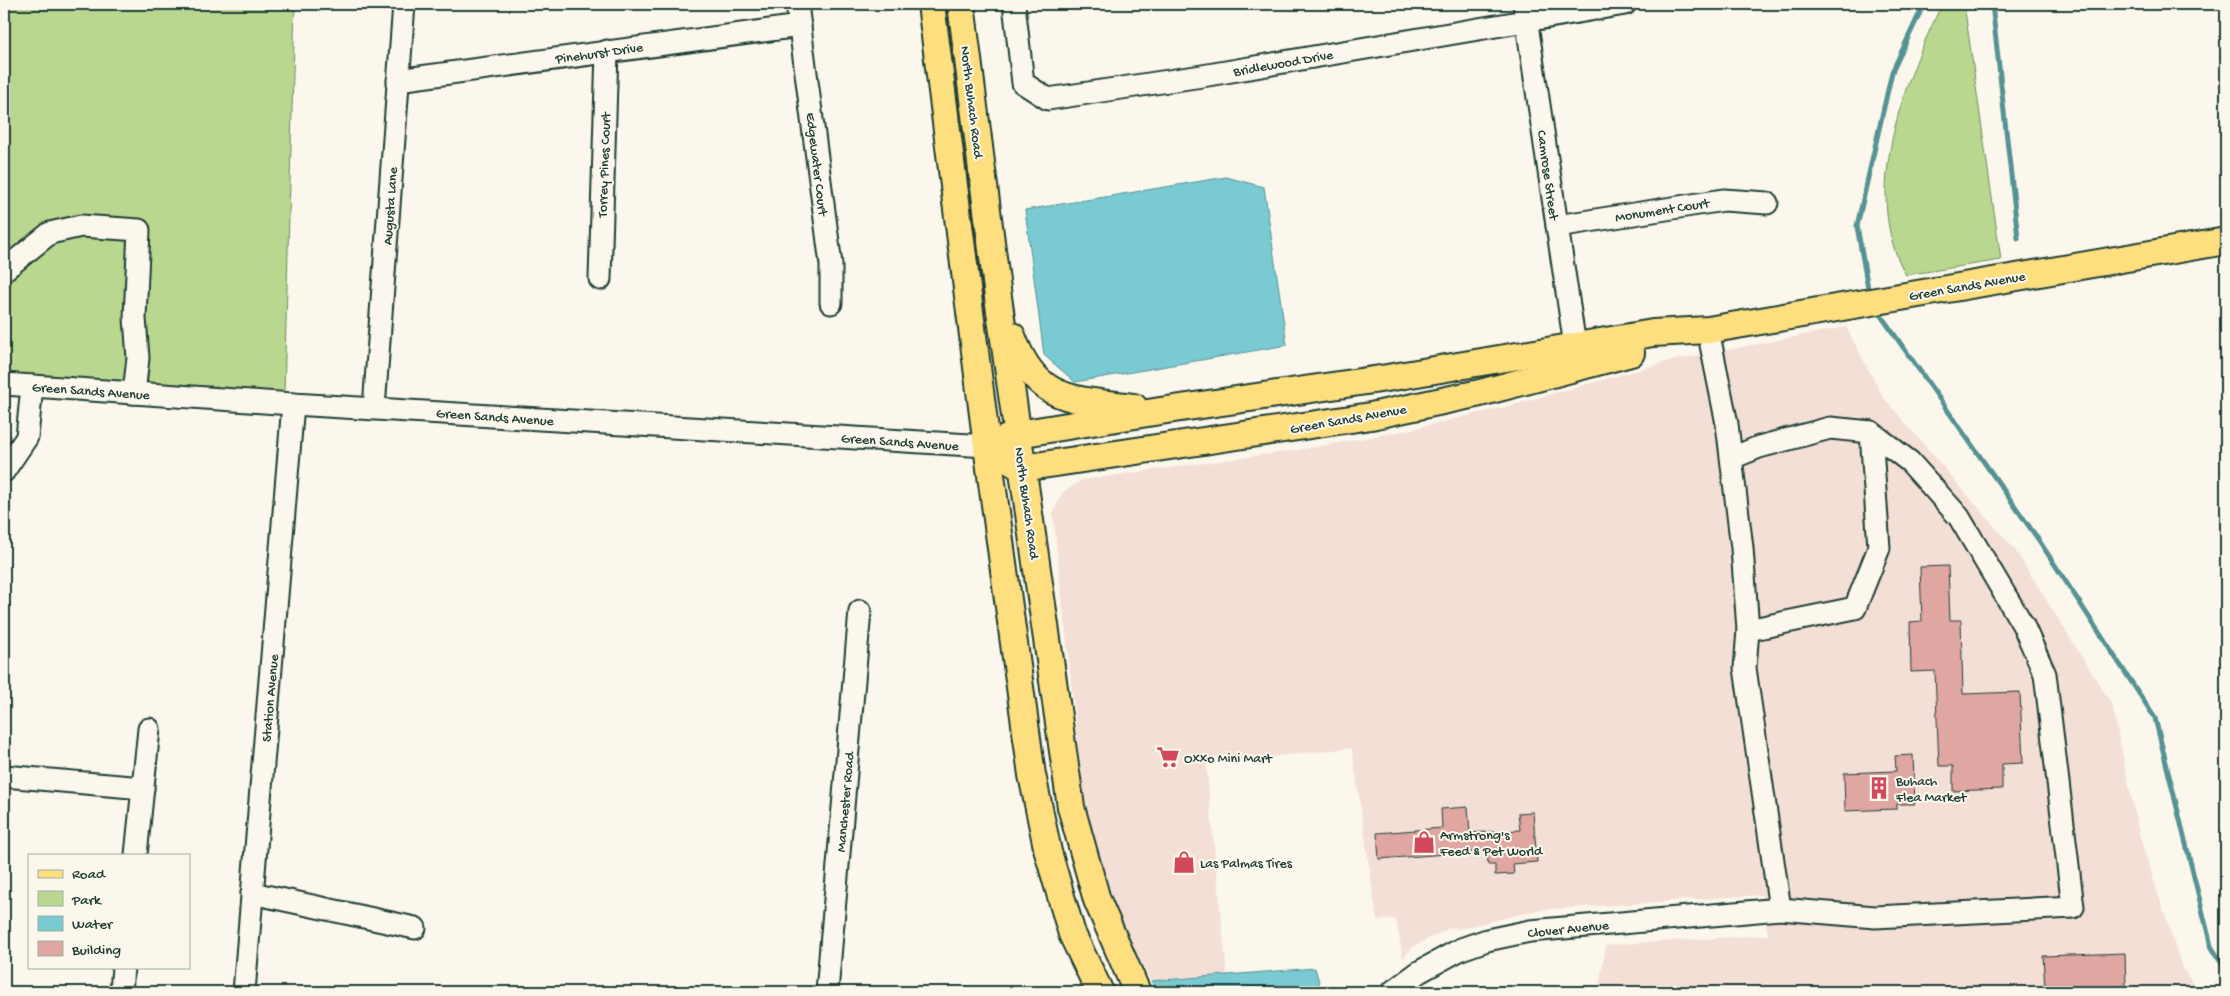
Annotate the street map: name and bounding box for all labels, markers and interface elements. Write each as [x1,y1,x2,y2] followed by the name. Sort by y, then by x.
[553,40,645,69] street label: Pinehurst Drive
[955,45,986,161] street label: North Buhach Road
[1231,47,1335,82] street label: Bridlewood Drive
[595,111,616,219] street label: Torrey Pines Court
[801,112,830,218] street label: Edgewater Court
[1532,129,1561,223] street label: Camrose Street
[380,166,403,246] street label: Augusta Lane
[1614,195,1712,227] street label: Monument Court
[1908,269,2028,306] street label: Green Sands Avenue
[31,380,151,405] street label: Green Sands Avenue
[1289,402,1409,439] street label: Green Sands Avenue
[435,406,555,431] street label: Green Sands Avenue
[840,431,960,456] street label: Green Sands Avenue
[1009,446,1042,562] street label: North Buhach Road
[259,653,284,743] street label: Station Avenue
[1155,744,1181,770] supermarket icon: Oxxo Mini Mart
[834,750,859,853] street label: Manchester Road
[1184,751,1273,768] place label: Oxxo Mini Mart
[1895,774,1967,807] place label: Buhach Flea Market
[1866,775,1892,801] building icon: Buhach Flea Market
[1439,828,1544,861] place label: Armstrong's Feed & Pet World
[1411,829,1437,855] shop icon: Armstrong's Feed & Pet World
[1171,849,1197,875] shop icon: Las Palmas Tires
[28,854,190,968] legend
[1200,856,1293,873] place label: Las Palmas Tires
[72,866,106,884] text: Road
[71,892,102,910] text: Park
[72,916,114,934] text: Water
[1527,918,1611,943] street label: Clover Avenue
[71,942,121,960] text: Building

